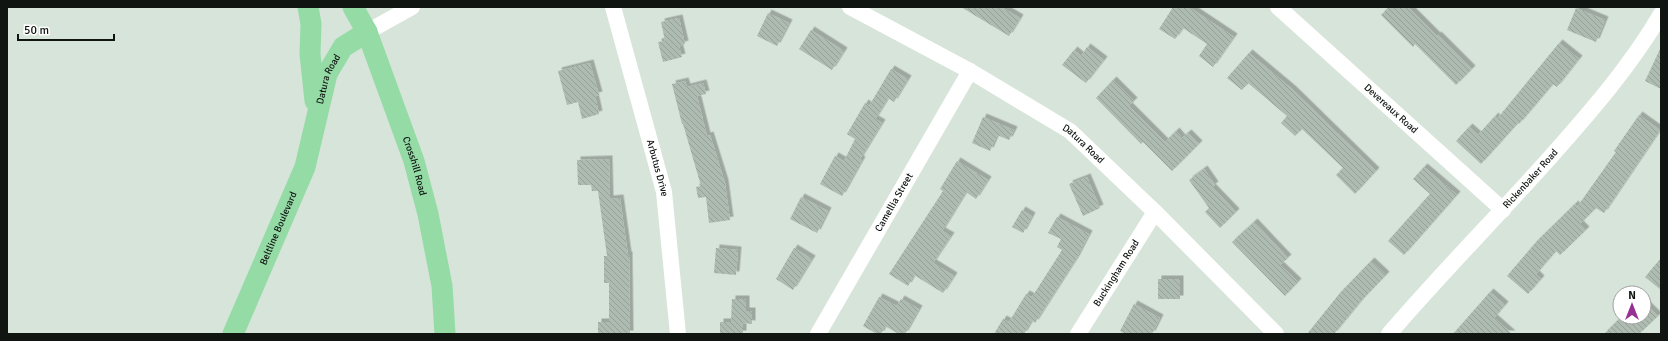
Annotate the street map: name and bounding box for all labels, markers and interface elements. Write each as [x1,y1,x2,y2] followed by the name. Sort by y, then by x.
[18,16,114,42] scale bar
[24,23,49,38] text: 50 m
[314,52,343,105] street label: Datura Road
[1362,82,1420,136] street label: Devereaux Road
[1060,122,1107,166] street label: Datura Road
[400,135,429,197] street label: Crosshill Road
[644,138,670,197] street label: Arbutus Drive
[1500,147,1561,211] street label: Rickenbaker Road
[872,170,916,234] street label: Camellia Street
[257,190,300,267] street label: Beltline Boulevard
[1091,237,1142,309] street label: Buckingham Road
[1612,285,1652,325] north arrow
[1628,289,1636,302] text: N

